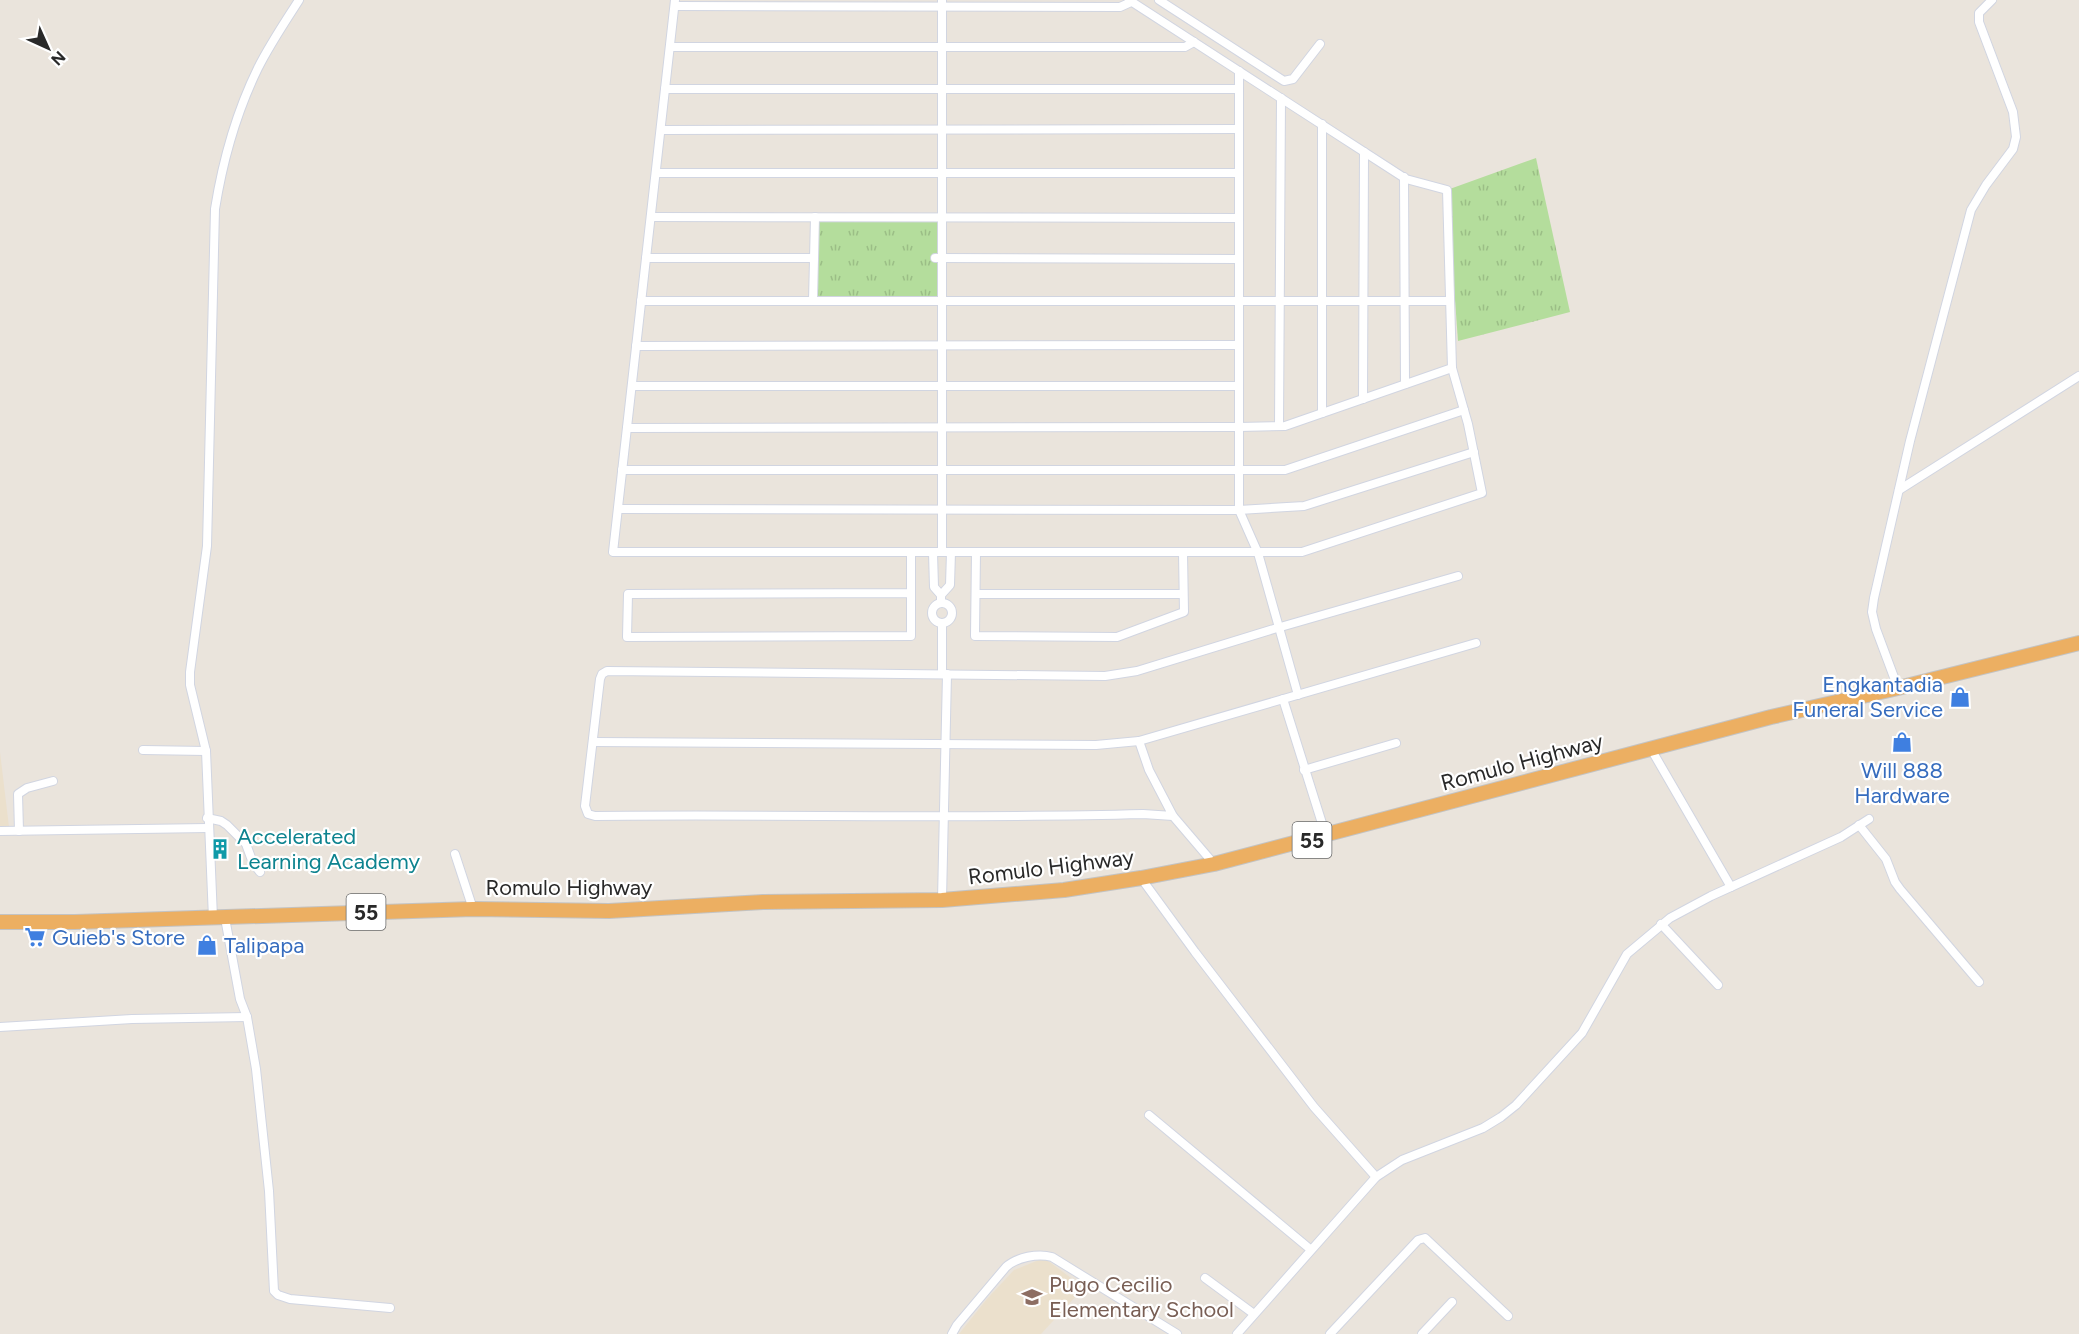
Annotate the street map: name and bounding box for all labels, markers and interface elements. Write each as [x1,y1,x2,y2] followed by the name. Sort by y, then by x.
[18,18,78,78] north arrow
[47,47,69,69] text: N
[1792,671,1943,723] place label: Engkantadia Funeral Service
[1948,685,1972,709] shop icon: Engkantadia Funeral Service
[1438,727,1606,797] street label: Romulo Highway
[1890,730,1914,754] shop icon: Will 888 Hardware
[1854,757,1950,809] place label: Will 888 Hardware
[1292,822,1332,858] road number: 55
[237,823,420,875] place label: Accelerated Learning Academy
[208,837,232,861] building icon: Accelerated Learning Academy
[967,843,1136,891] street label: Romulo Highway
[486,874,653,901] street label: Romulo Highway
[346,894,386,930] road number: 55
[52,924,185,951] place label: Guieb's Store
[23,925,47,949] supermarket icon: Guieb's Store
[224,932,304,959] place label: Talipapa
[195,933,219,957] shop icon: Talipapa
[1049,1271,1234,1323] place label: Pugo Cecilio Elementary School
[1020,1285,1044,1309] school or university icon: Pugo Cecilio Elementary School

